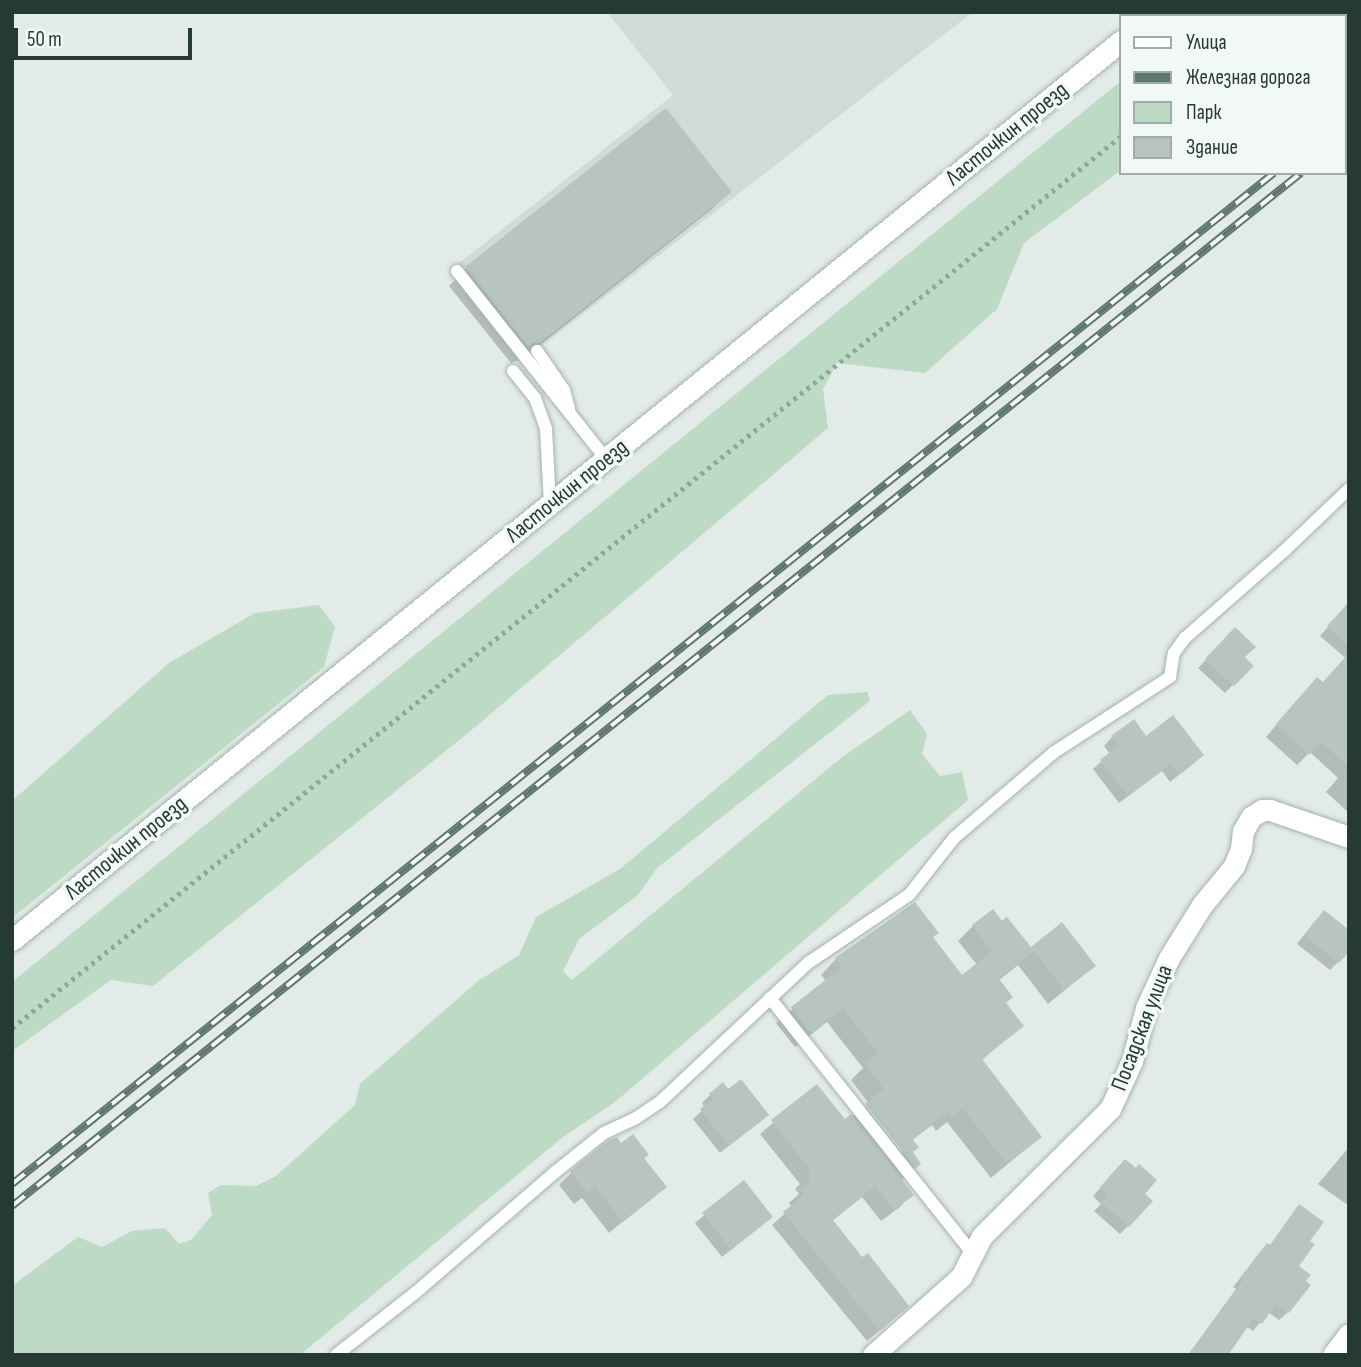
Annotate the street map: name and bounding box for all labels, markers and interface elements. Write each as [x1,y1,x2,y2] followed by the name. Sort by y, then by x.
[18,14,196,58] scale bar
[1120,14,1347,175] legend
[27,27,62,52] text: 50 m
[1186,30,1227,55] text: Улица
[1186,65,1311,90] text: Железная дорога
[940,76,1074,192] street label: Ласточкин проезд
[1186,100,1221,125] text: Парк
[1186,135,1238,160] text: Здание
[500,433,634,549] street label: Ласточкин проезд
[59,790,193,906] street label: Ласточкин проезд
[1105,961,1179,1095] street label: Посадская улица

